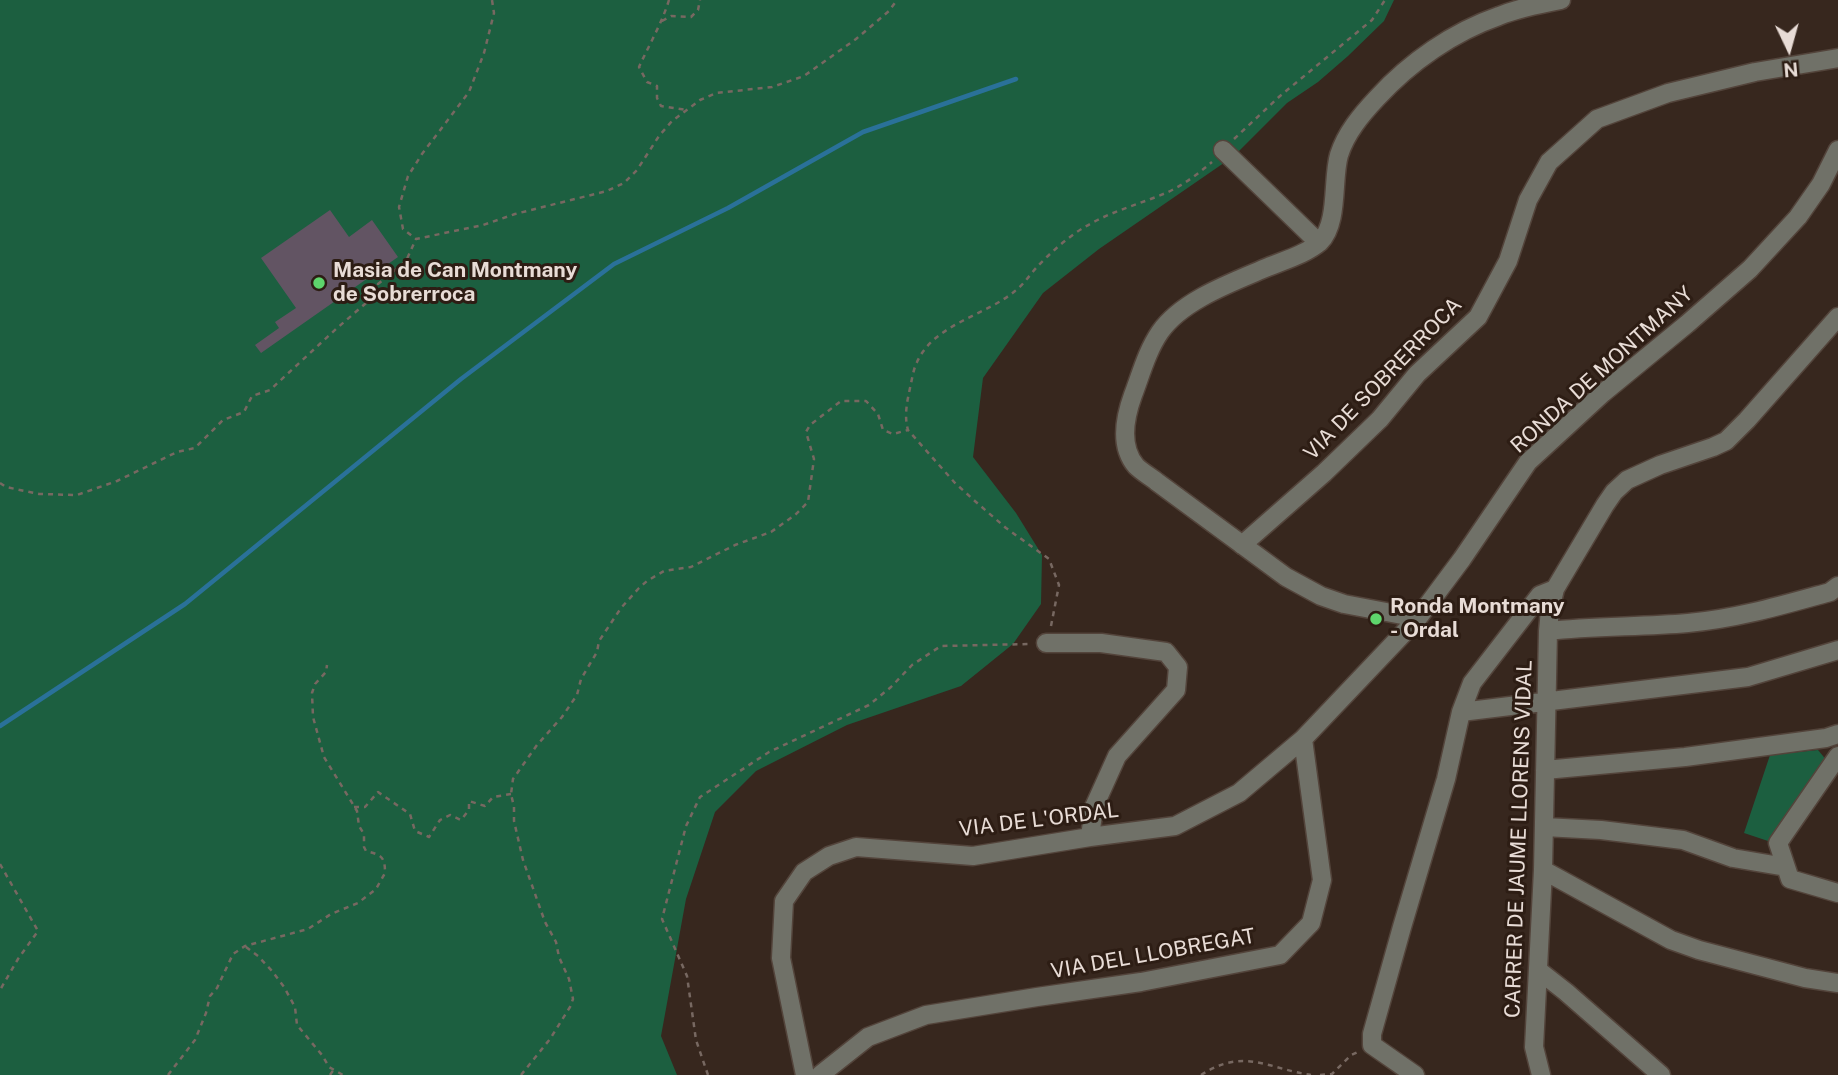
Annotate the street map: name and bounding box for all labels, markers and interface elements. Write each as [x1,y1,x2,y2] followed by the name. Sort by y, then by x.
[1754,14,1824,84] north arrow
[1782,58,1799,82] text: N
[333,258,577,308] place label: Masia de Can Montmany de Sobrerroca
[311,275,327,291] marker: Masia de Can Montmany de Sobrerroca
[1506,282,1698,458] street label: RONDA DE MONTMANY
[1299,292,1467,466] street label: VIA DE SOBRERROCA
[1390,594,1565,644] place label: Ronda Montmany - Ordal
[1368,611,1384,627] marker: Ronda Montmany - Ordal
[1500,659,1538,1019] street label: CARRER DE JAUME LLORENS VIDAL
[958,798,1120,842] street label: VIA DE L'ORDAL
[1049,924,1257,984] street label: VIA DEL LLOBREGAT

